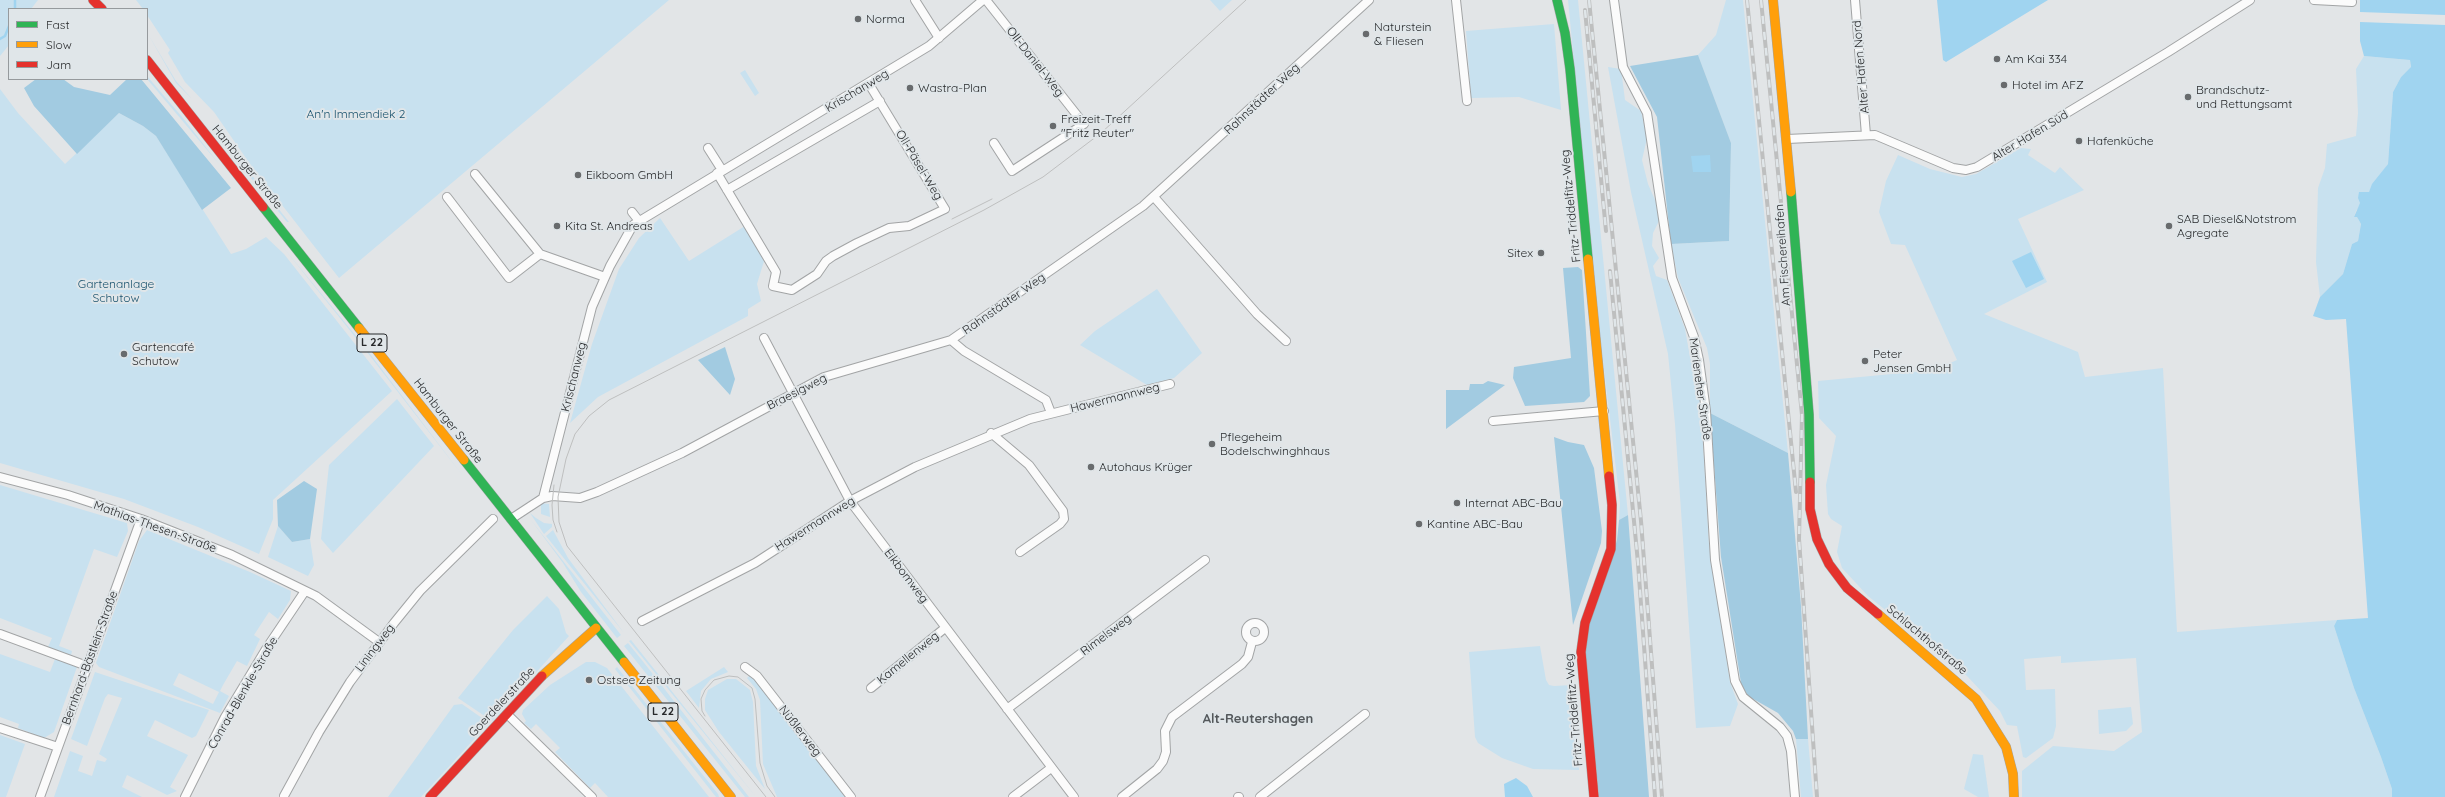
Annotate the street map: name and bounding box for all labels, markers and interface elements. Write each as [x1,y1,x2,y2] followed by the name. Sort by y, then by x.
[8,8,148,80] legend
[866,12,905,26] place label: Norma
[853,14,863,24] marker: Norma
[46,17,70,32] text: Fast
[1374,20,1431,48] place label: Naturstein & Fliesen
[1850,20,1872,114] street label: Alter Hafen Nord
[1003,24,1067,100] street label: Oll-Daniel-Weg
[1361,29,1371,39] marker: Naturstein & Fliesen
[46,37,72,52] text: Slow
[2005,52,2067,66] place label: Am Kai 334
[1992,54,2002,64] marker: Am Kai 334
[46,57,71,72] text: Jam
[1221,60,1303,138] street label: Rahnstädter Weg
[823,66,891,116] street label: Krischanweg
[2012,78,2084,92] place label: Hotel im AFZ
[1999,80,2009,90] marker: Hotel im AFZ
[918,81,987,95] place label: Wastra-Plan
[905,83,915,93] marker: Wastra-Plan
[2196,83,2292,111] place label: Brandschutz- und Rettungsamt
[2183,92,2193,102] marker: Brandschutz- und Rettungsamt
[307,107,405,121] park label: An'n Immendiek 2
[1989,107,2071,165] street label: Alter Hafen Süd
[1061,112,1134,140] place label: Freizeit-Treff "Fritz Reuter"
[1048,121,1058,131] marker: Freizeit-Treff "Fritz Reuter"
[209,122,285,212] street label: Hamburger Straße
[892,127,946,203] street label: Oll-Päsel-Weg
[2087,134,2153,148] place label: Hafenküche
[2074,136,2084,146] marker: Hafenküche
[1558,149,1584,263] street label: Fritz-Triddelfitz-Weg
[586,168,673,182] place label: Eikboom GmbH
[573,170,583,180] marker: Eikboom GmbH
[1772,204,1794,306] street label: Am Fischereihafen
[2177,212,2296,240] place label: SAB Diesel&Notstrom Agregate
[565,219,653,233] place label: Kita St. Andreas
[552,221,562,231] marker: Kita St. Andreas
[2164,221,2174,231] marker: SAB Diesel&Notstrom Agregate
[1507,246,1533,260] place label: Sitex
[1536,248,1546,258] marker: Sitex
[960,270,1048,338] street label: Rahnstädter Weg
[78,277,154,305] park label: Gartenanlage Schutow
[357,334,387,352] road number: L 22
[1686,337,1714,441] street label: Marieneher Straße
[132,340,194,368] place label: Gartencafé Schutow
[558,341,590,413] street label: Krischanweg
[1873,347,1951,375] place label: Peter Jensen GmbH
[119,349,129,359] marker: Gartencafé Schutow
[1860,356,1870,366] marker: Peter Jensen GmbH
[765,371,829,413] street label: Braesigweg
[410,376,486,466] street label: Hamburger Straße
[1069,380,1161,416] street label: Hawermannweg
[1220,430,1330,458] place label: Pflegeheim Bodelschwinghhaus
[1207,439,1217,449] marker: Pflegeheim Bodelschwinghhaus
[1099,460,1192,474] place label: Autohaus Krüger
[1086,462,1096,472] marker: Autohaus Krüger
[772,494,858,554] street label: Hawermannweg
[1465,496,1562,510] place label: Internat ABC-Bau
[92,498,218,556] street label: Mathias-Thesen-Straße
[1452,498,1462,508] marker: Internat ABC-Bau
[1427,517,1523,531] place label: Kantine ABC-Bau
[1414,519,1424,529] marker: Kantine ABC-Bau
[881,546,931,606] street label: Eikbomweg
[59,589,121,727] street label: Bernhard-Bästlein-Straße
[1884,602,1970,678] street label: Schlachthofstraße
[1078,611,1134,659] street label: Rimelsweg
[352,621,398,675] street label: Liningweg
[874,629,942,687] street label: Kamellenweg
[205,634,281,752] street label: Conrad-Blenkle-Straße
[1562,653,1586,767] street label: Fritz-Triddelfitz-Weg
[466,664,538,740] street label: Goerdelerstraße
[597,673,681,687] place label: Ostsee Zeitung
[584,675,594,685] marker: Ostsee Zeitung
[648,703,678,721] road number: L 22
[776,703,824,759] street label: Nüßlerweg
[1203,711,1313,727] district label: Alt-Reutershagen

